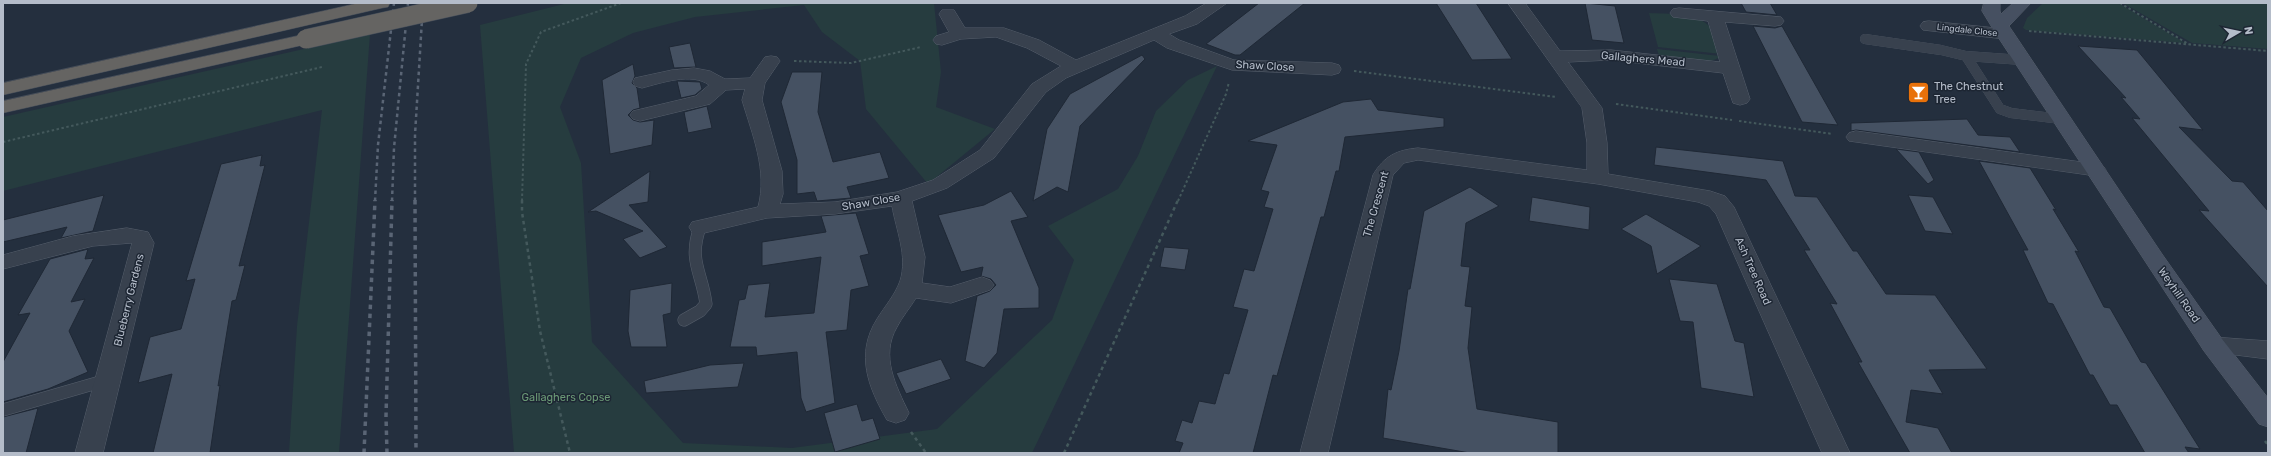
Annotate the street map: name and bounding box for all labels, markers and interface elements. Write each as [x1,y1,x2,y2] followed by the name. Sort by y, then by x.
[2219,12,2259,52] north arrow
[1936,22,1998,38] street label: Lingdale Close
[2241,26,2255,36] text: N
[1600,49,1686,69] street label: Gallaghers Mead
[1235,58,1295,74] street label: Shaw Close
[1905,79,1931,105] bar icon: The Chestnut Tree
[1934,80,2004,106] place label: The Chestnut Tree
[1360,169,1392,238] street label: The Crescent
[841,190,901,214] street label: Shaw Close
[1732,235,1774,307] street label: Ash Tree Road
[111,252,147,348] street label: Blueberry Gardens
[2155,265,2203,325] street label: Weyhill Road
[522,391,610,404] park label: Gallaghers Copse

